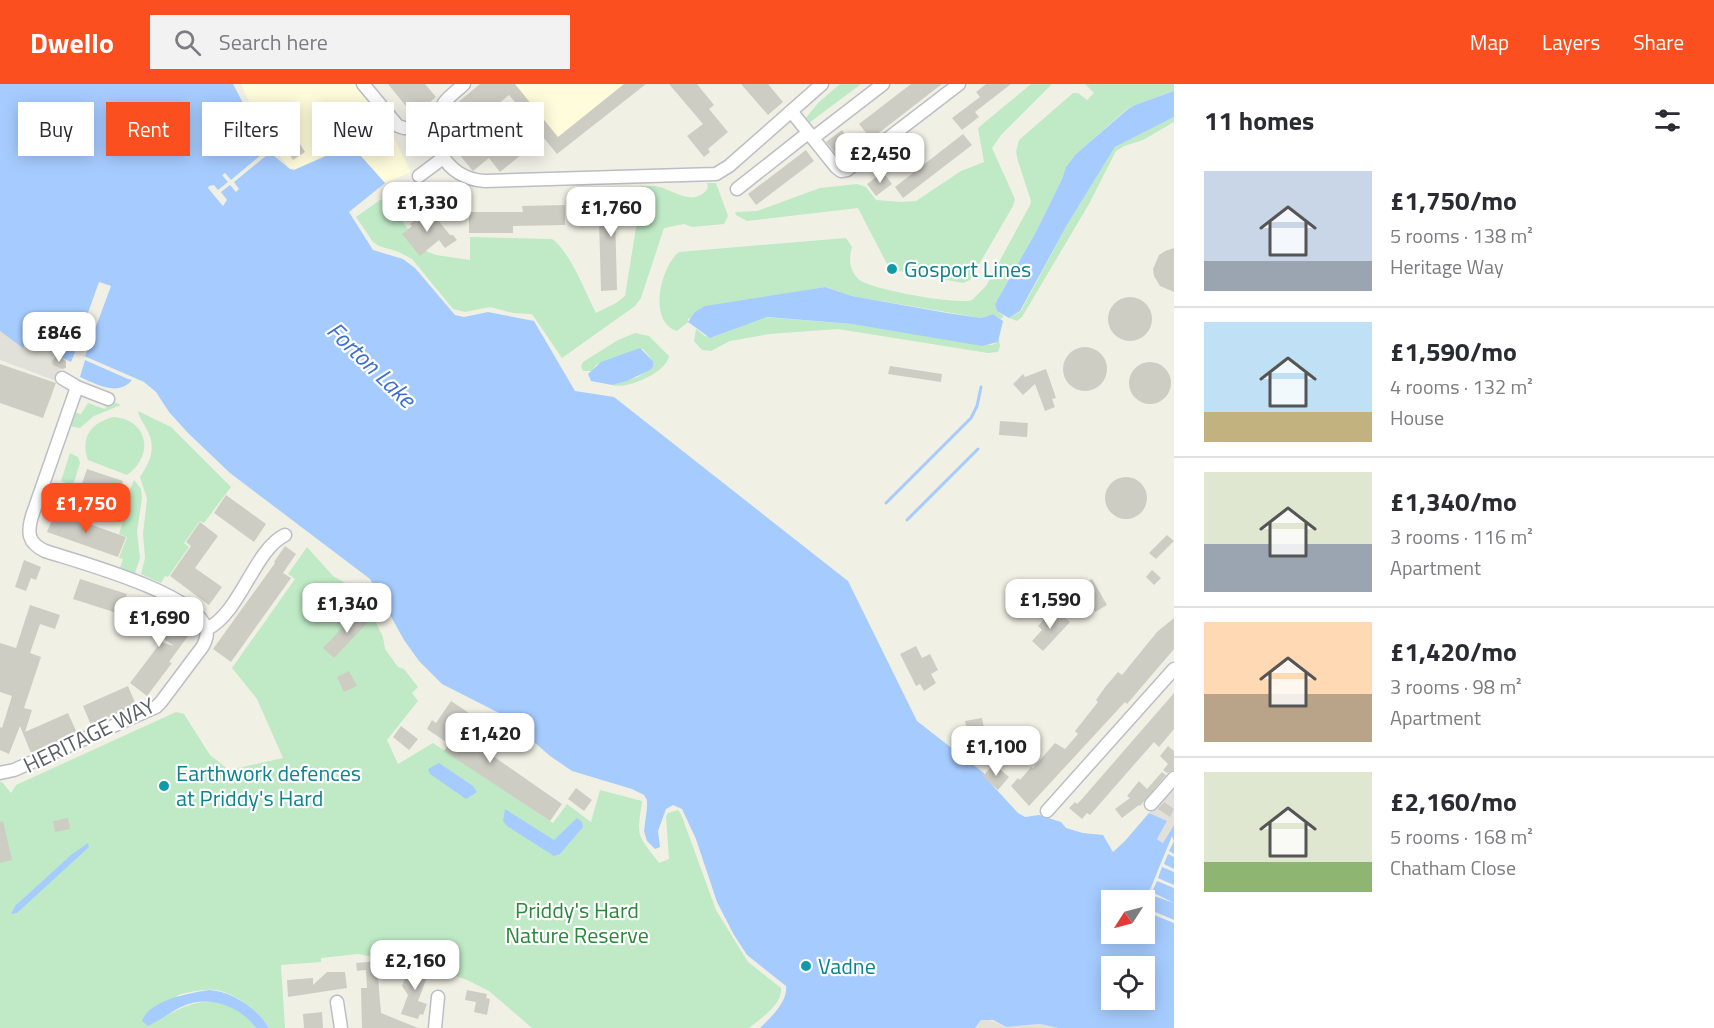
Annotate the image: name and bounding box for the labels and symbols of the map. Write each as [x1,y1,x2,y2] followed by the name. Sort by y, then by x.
[831,133,929,184] pin: £2,450
[378,182,476,233] pin: £1,330
[562,187,660,238] pin: £1,760
[904,252,1031,286] place label: Gosport Lines
[885,262,899,276] marker: Gosport Lines
[23,312,95,363] pin: £846
[319,313,426,417] water label: Forton Lake
[37,483,135,534] pin: £1,750
[1001,579,1099,630] pin: £1,590
[298,583,396,634] pin: £1,340
[110,597,208,648] pin: £1,690
[17,688,161,782] street label: HERITAGE WAY
[441,713,539,764] pin: £1,420
[947,726,1045,777] pin: £1,100
[176,756,361,815] place label: Earthwork defences at Priddy's Hard
[157,779,171,793] marker: Earthwork defences at Priddy's Hard
[1101,890,1155,944] north arrow
[505,893,649,952] park label: Priddy's Hard Nature Reserve
[366,940,464,991] pin: £2,160
[818,949,876,983] place label: Vadne
[799,959,813,973] marker: Vadne

